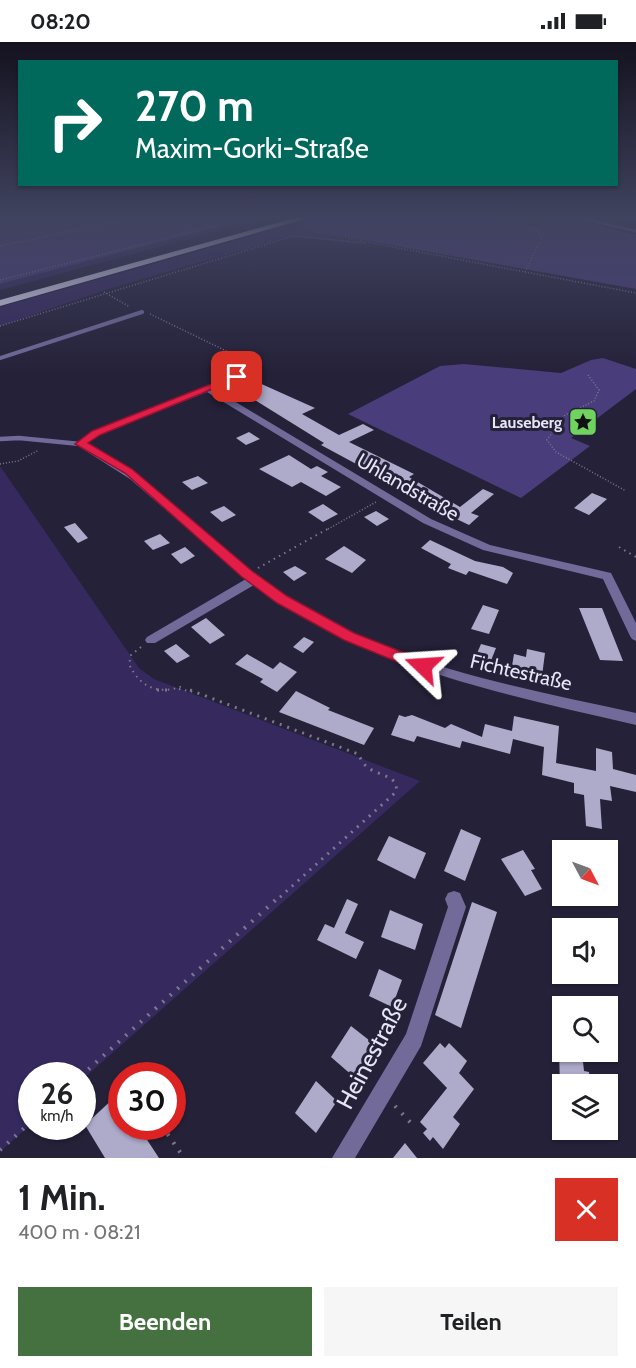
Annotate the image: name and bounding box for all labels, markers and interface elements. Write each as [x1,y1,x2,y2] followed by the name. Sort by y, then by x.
[30,8,91,35] text: 08:20
[135,80,254,132] text: 270 m
[36,84,114,162] icon: right
[135,132,369,165] text: Maxim-Gorki-Straße
[211,351,262,402] pin
[220,360,253,393] icon: arrive
[567,406,599,438] place icon: Lauseberg
[492,413,562,432] place label: Lauseberg
[353,448,463,526] street label: Uhlandstraße
[391,634,455,698] position arrow
[468,649,574,695] street label: Fichtestraße
[552,840,618,906] north arrow
[552,840,618,1140] map controls
[552,918,618,984] button: sound
[330,992,413,1114] street label: Heinestraße
[552,996,618,1062] button: search
[108,1062,186,1140] speed limit sign: 30
[552,1074,618,1140] button: layers
[41,1075,73,1112] text: 26
[41,1107,73,1125] text: km/h
[18,1175,106,1219] text: 1 Min.
[555,1178,618,1241] button: close
[18,1220,141,1244] text: 400 m · 08:21
[18,1287,312,1356] button: Beenden
[324,1287,618,1356] button: Teilen

